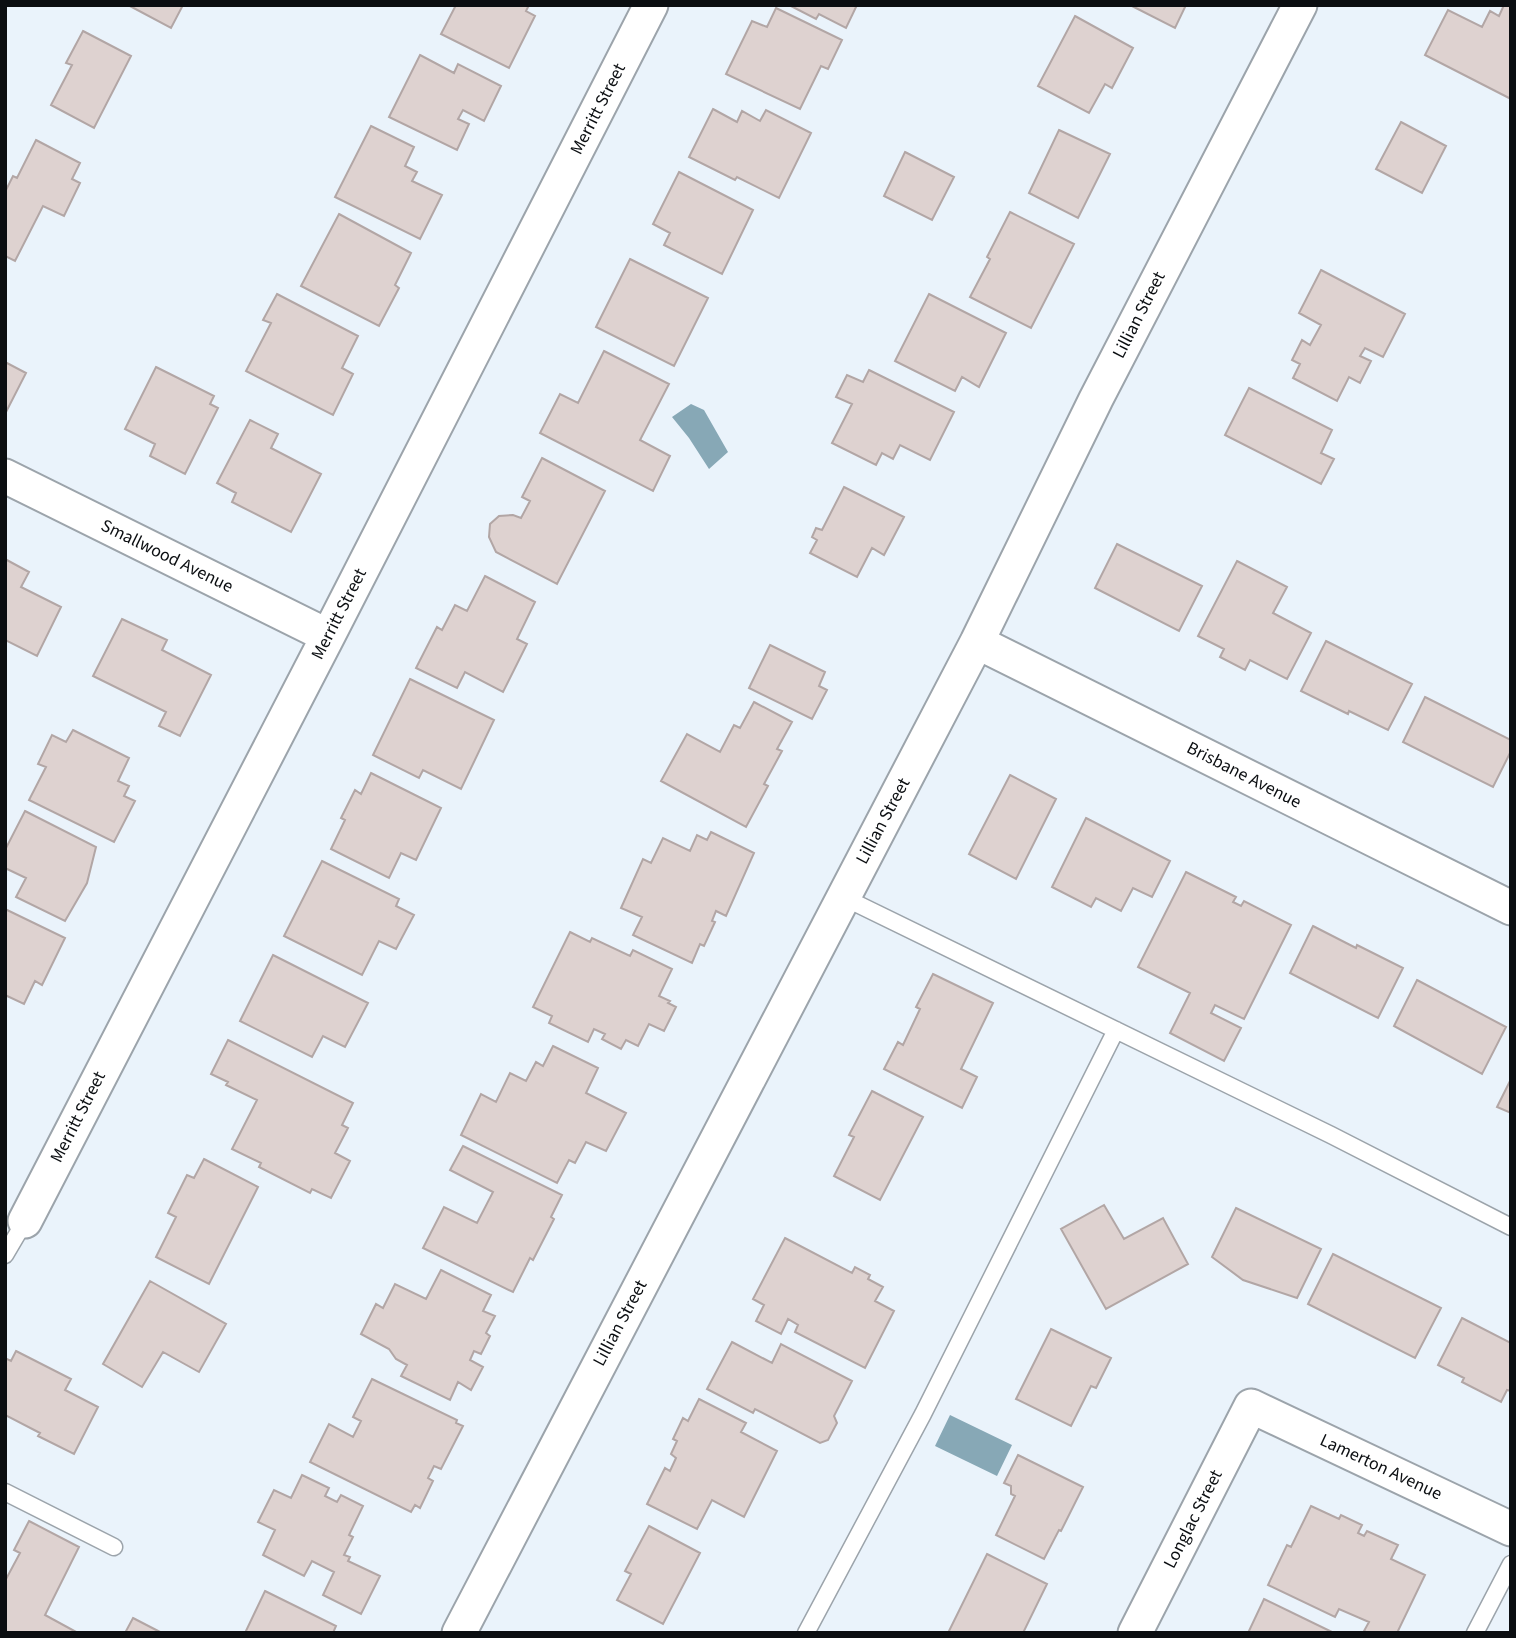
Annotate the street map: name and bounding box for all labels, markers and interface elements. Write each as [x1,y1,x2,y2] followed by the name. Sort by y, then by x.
[564,59,632,159] street label: Merritt Street
[1106,267,1172,363] street label: Lillian Street
[97,513,237,599] street label: Smallwood Avenue
[305,564,373,664] street label: Merritt Street
[1182,735,1306,815] street label: Brisbane Avenue
[850,773,916,869] street label: Lillian Street
[44,1067,112,1167] street label: Merritt Street
[587,1275,653,1371] street label: Lillian Street
[1316,1428,1446,1506] street label: Lamerton Avenue
[1157,1465,1229,1573] street label: Longlac Street

